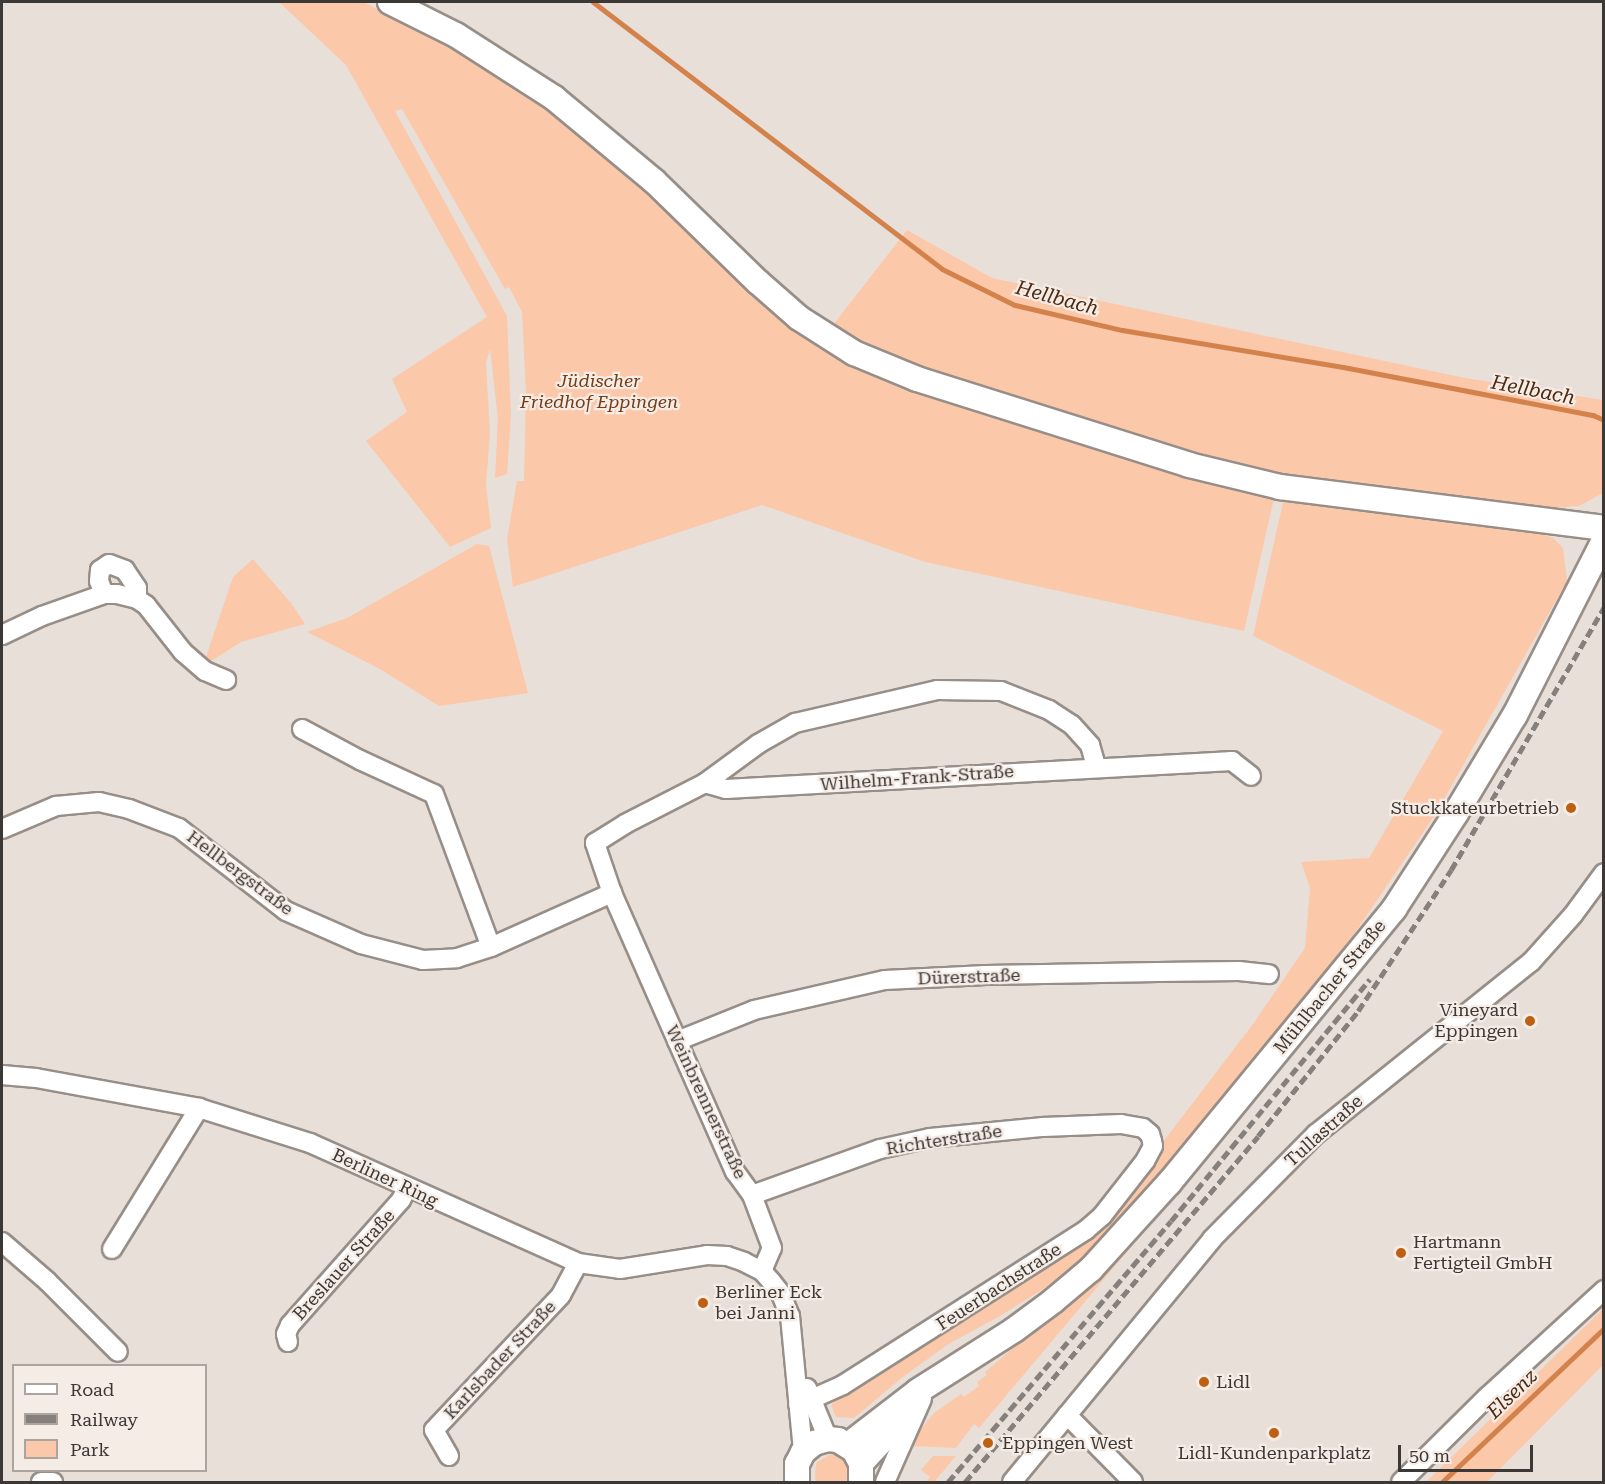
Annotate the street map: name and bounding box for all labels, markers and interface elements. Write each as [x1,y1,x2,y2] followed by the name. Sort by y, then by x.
[1013,275,1101,321] water label: Hellbach
[1489,370,1577,410] water label: Hellbach
[520,371,678,413] park label: Jüdischer Friedhof Eppingen
[819,760,1015,796] street label: Wilhelm-Frank-Straße
[1391,797,1559,819] place label: Stuckkateurbetrieb
[1564,801,1578,815] marker: Stuckkateurbetrieb
[182,826,298,920] street label: Hellbergstraße
[1269,916,1391,1058] street label: Mühlbacher Straße
[917,964,1021,990] street label: Dürerstraße
[1434,1000,1518,1042] place label: Vineyard Eppingen
[1523,1014,1537,1028] marker: Vineyard Eppingen
[661,1022,751,1182] street label: Weinbrennerstraße
[1281,1090,1367,1172] street label: Tullastraße
[884,1120,1004,1160] street label: Richterstraße
[329,1144,441,1212] street label: Berliner Ring
[288,1205,400,1325] street label: Breslauer Straße
[1413,1232,1553,1274] place label: Hartmann Fertigteil GmbH
[933,1239,1065,1335] street label: Feuerbachstraße
[1394,1246,1408,1260] marker: Hartmann Fertigteil GmbH
[715,1282,822,1324] place label: Berliner Eck bei Janni
[439,1296,561,1424] street label: Karlsbader Straße
[696,1296,710,1310] marker: Berliner Eck bei Janni
[12,1364,207,1472] legend
[1482,1364,1542,1424] water label: Elsenz
[1216,1371,1250,1393] place label: Lidl
[1197,1375,1211,1389] marker: Lidl
[70,1379,114,1400] text: Road
[70,1409,138,1430] text: Railway
[1267,1426,1281,1440] marker: Lidl-Kundenparkplatz
[1002,1432,1133,1454] place label: Eppingen West
[1401,1433,1536,1471] scale bar
[979,1434,997,1452] marker: Eppingen West
[70,1439,110,1460] text: Park
[1178,1442,1370,1464] place label: Lidl-Kundenparkplatz
[1409,1445,1450,1466] text: 50 m

